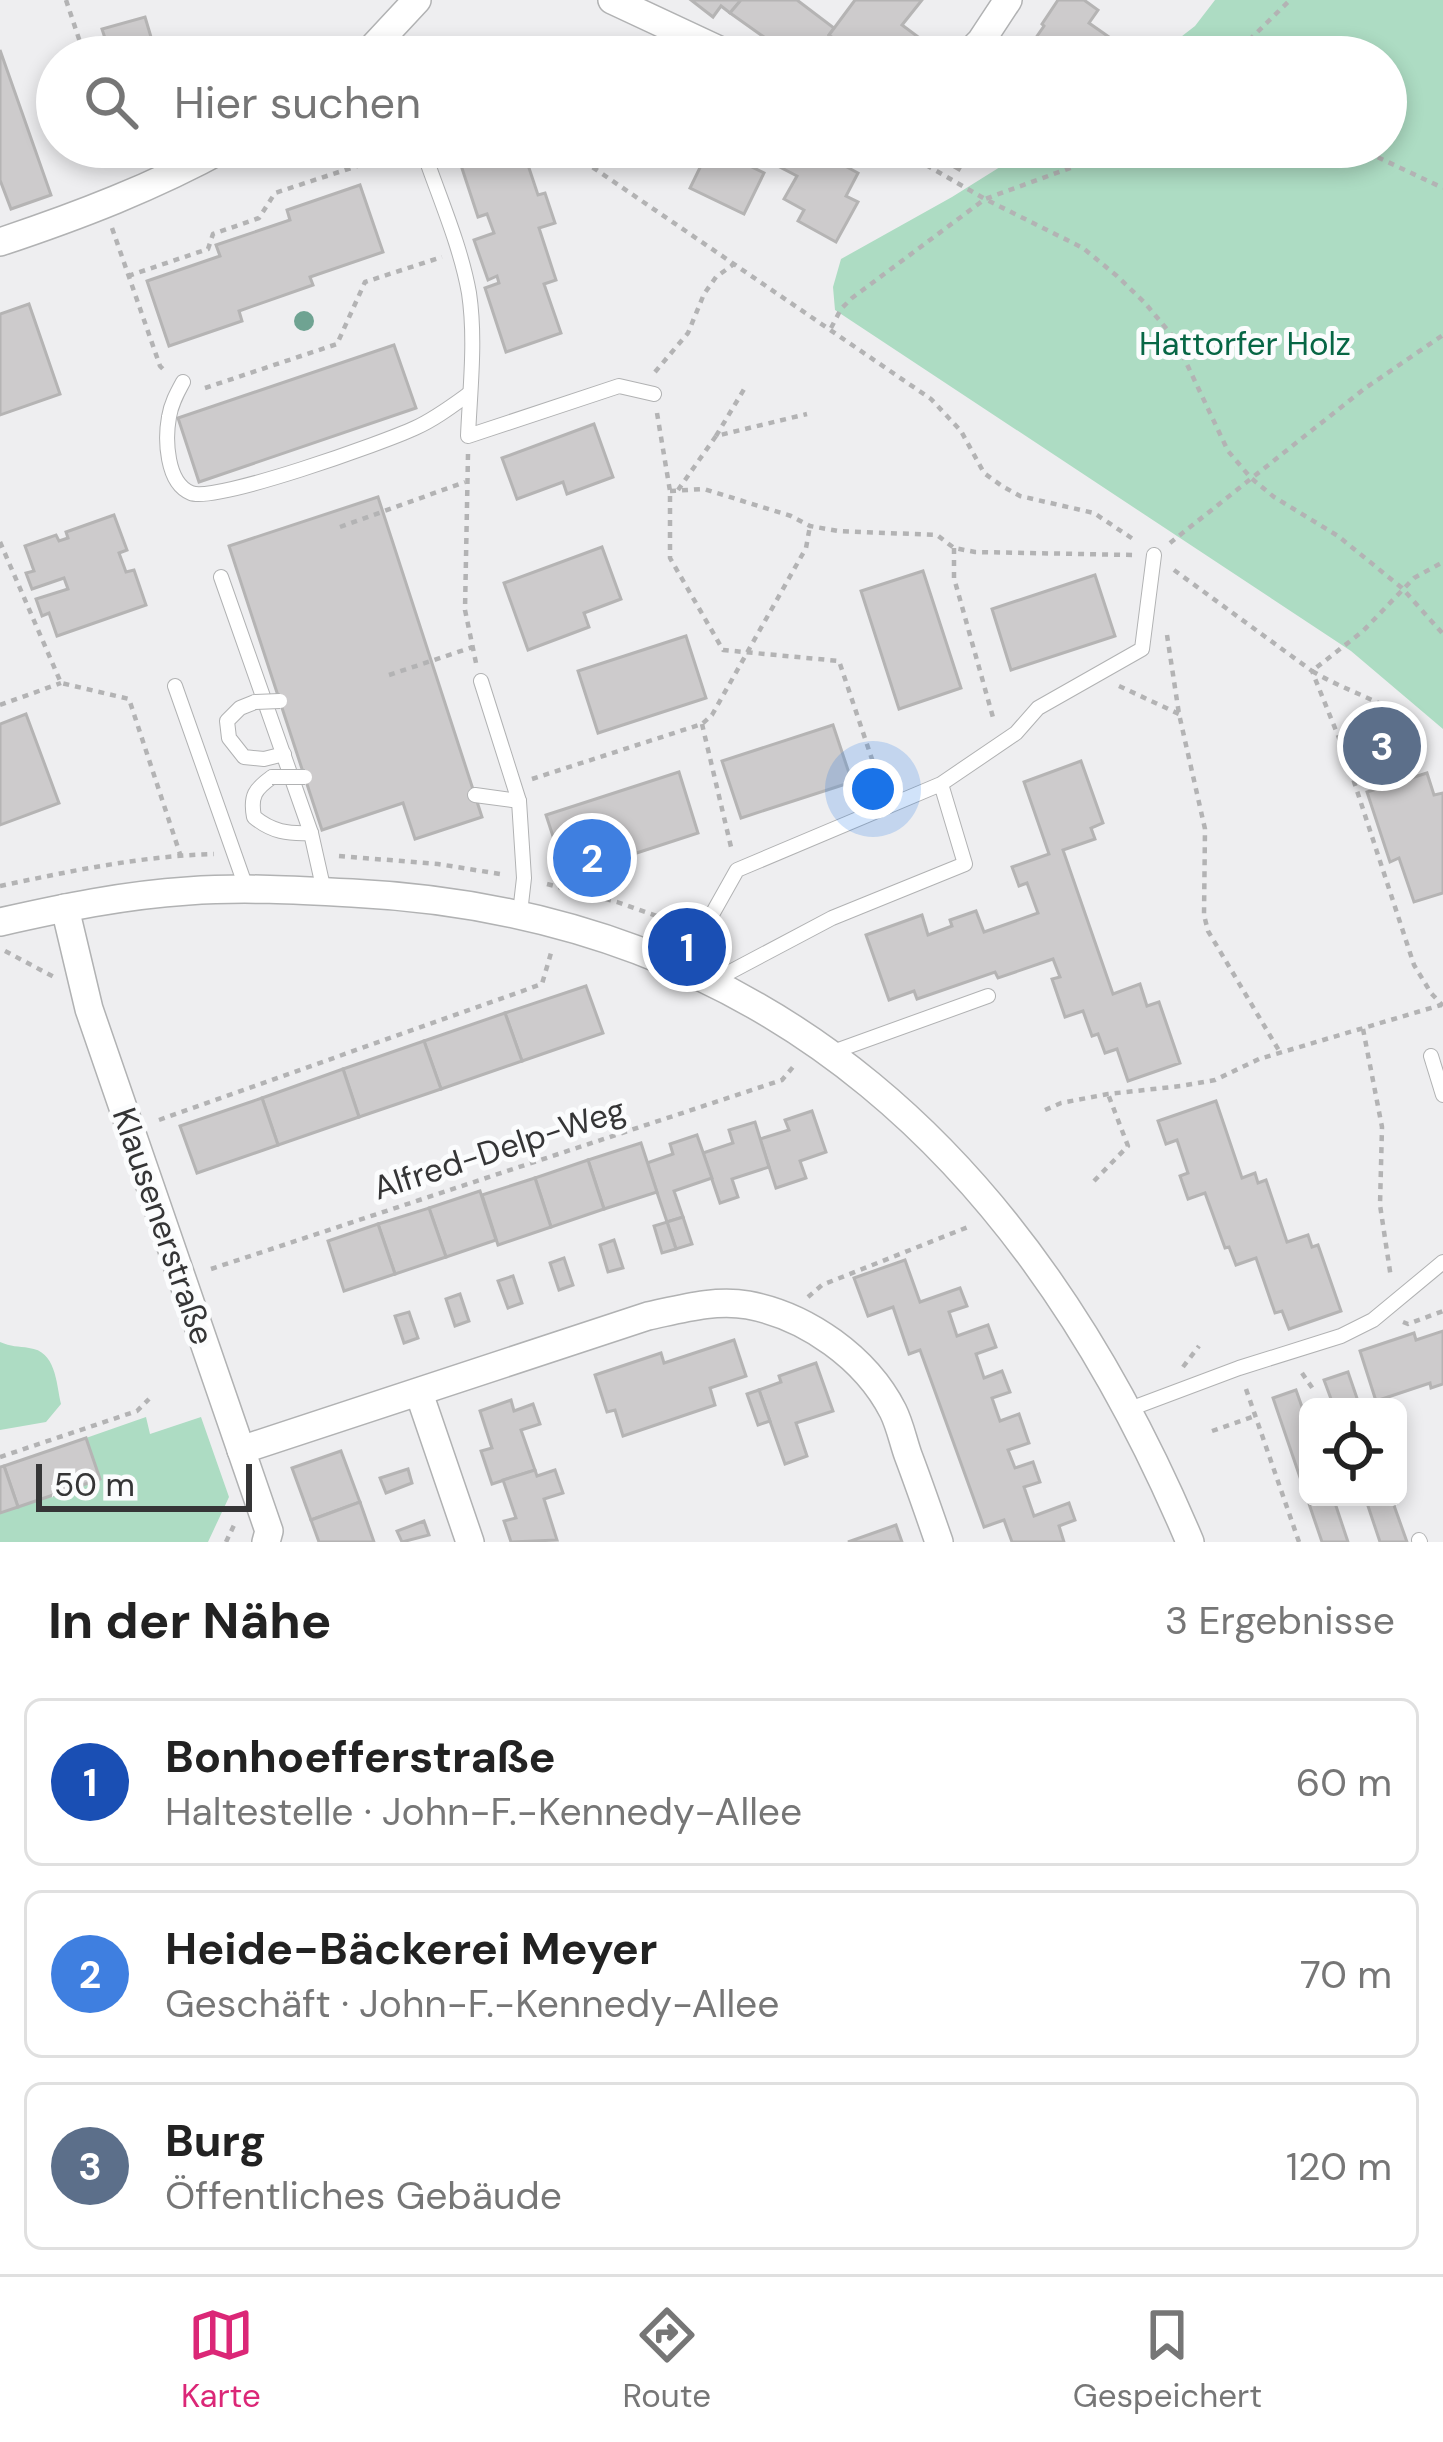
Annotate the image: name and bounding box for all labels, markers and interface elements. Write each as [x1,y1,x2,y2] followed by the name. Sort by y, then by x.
[36,36,1407,168] search box
[78,69,144,135] icon: search
[174,73,421,132] text: Hier suchen
[1139,322,1351,365] park label: Hattorfer Holz
[1343,701,1421,791] pin: 3
[843,759,903,819] your location
[553,813,631,903] pin: 2
[648,902,726,992] pin: 1
[368,1087,631,1210] street label: Alfred-Delp-Weg
[103,1102,224,1350] street label: Klausenerstraße
[1299,1398,1407,1506] map controls
[1299,1398,1407,1506] button: locate
[36,1458,252,1511] scale bar
[54,1463,135,1506] text: 50 m
[48,1587,332,1654] text: In der Nähe
[1165,1595,1395,1646] text: 3 Ergebnisse
[165,1727,556,1786] text: Bonhoefferstraße
[83,1757,97,1808] text: 1
[1296,1757,1392,1808] text: 60 m
[165,1786,802,1837] text: Haltestelle · John-F.-Kennedy-Allee
[165,1919,657,1978] text: Heide-Bäckerei Meyer
[79,1949,101,2000] text: 2
[1300,1949,1392,2000] text: 70 m
[165,1978,779,2029] text: Geschäft · John-F.-Kennedy-Allee
[165,2111,266,2170] text: Burg
[78,2141,102,2192] text: 3
[1286,2141,1392,2192] text: 120 m
[165,2170,562,2221] text: Öffentliches Gebäude
[181,2302,261,2417] tab: Karte
[623,2302,711,2417] tab: Route
[1073,2302,1262,2417] tab: Gespeichert

